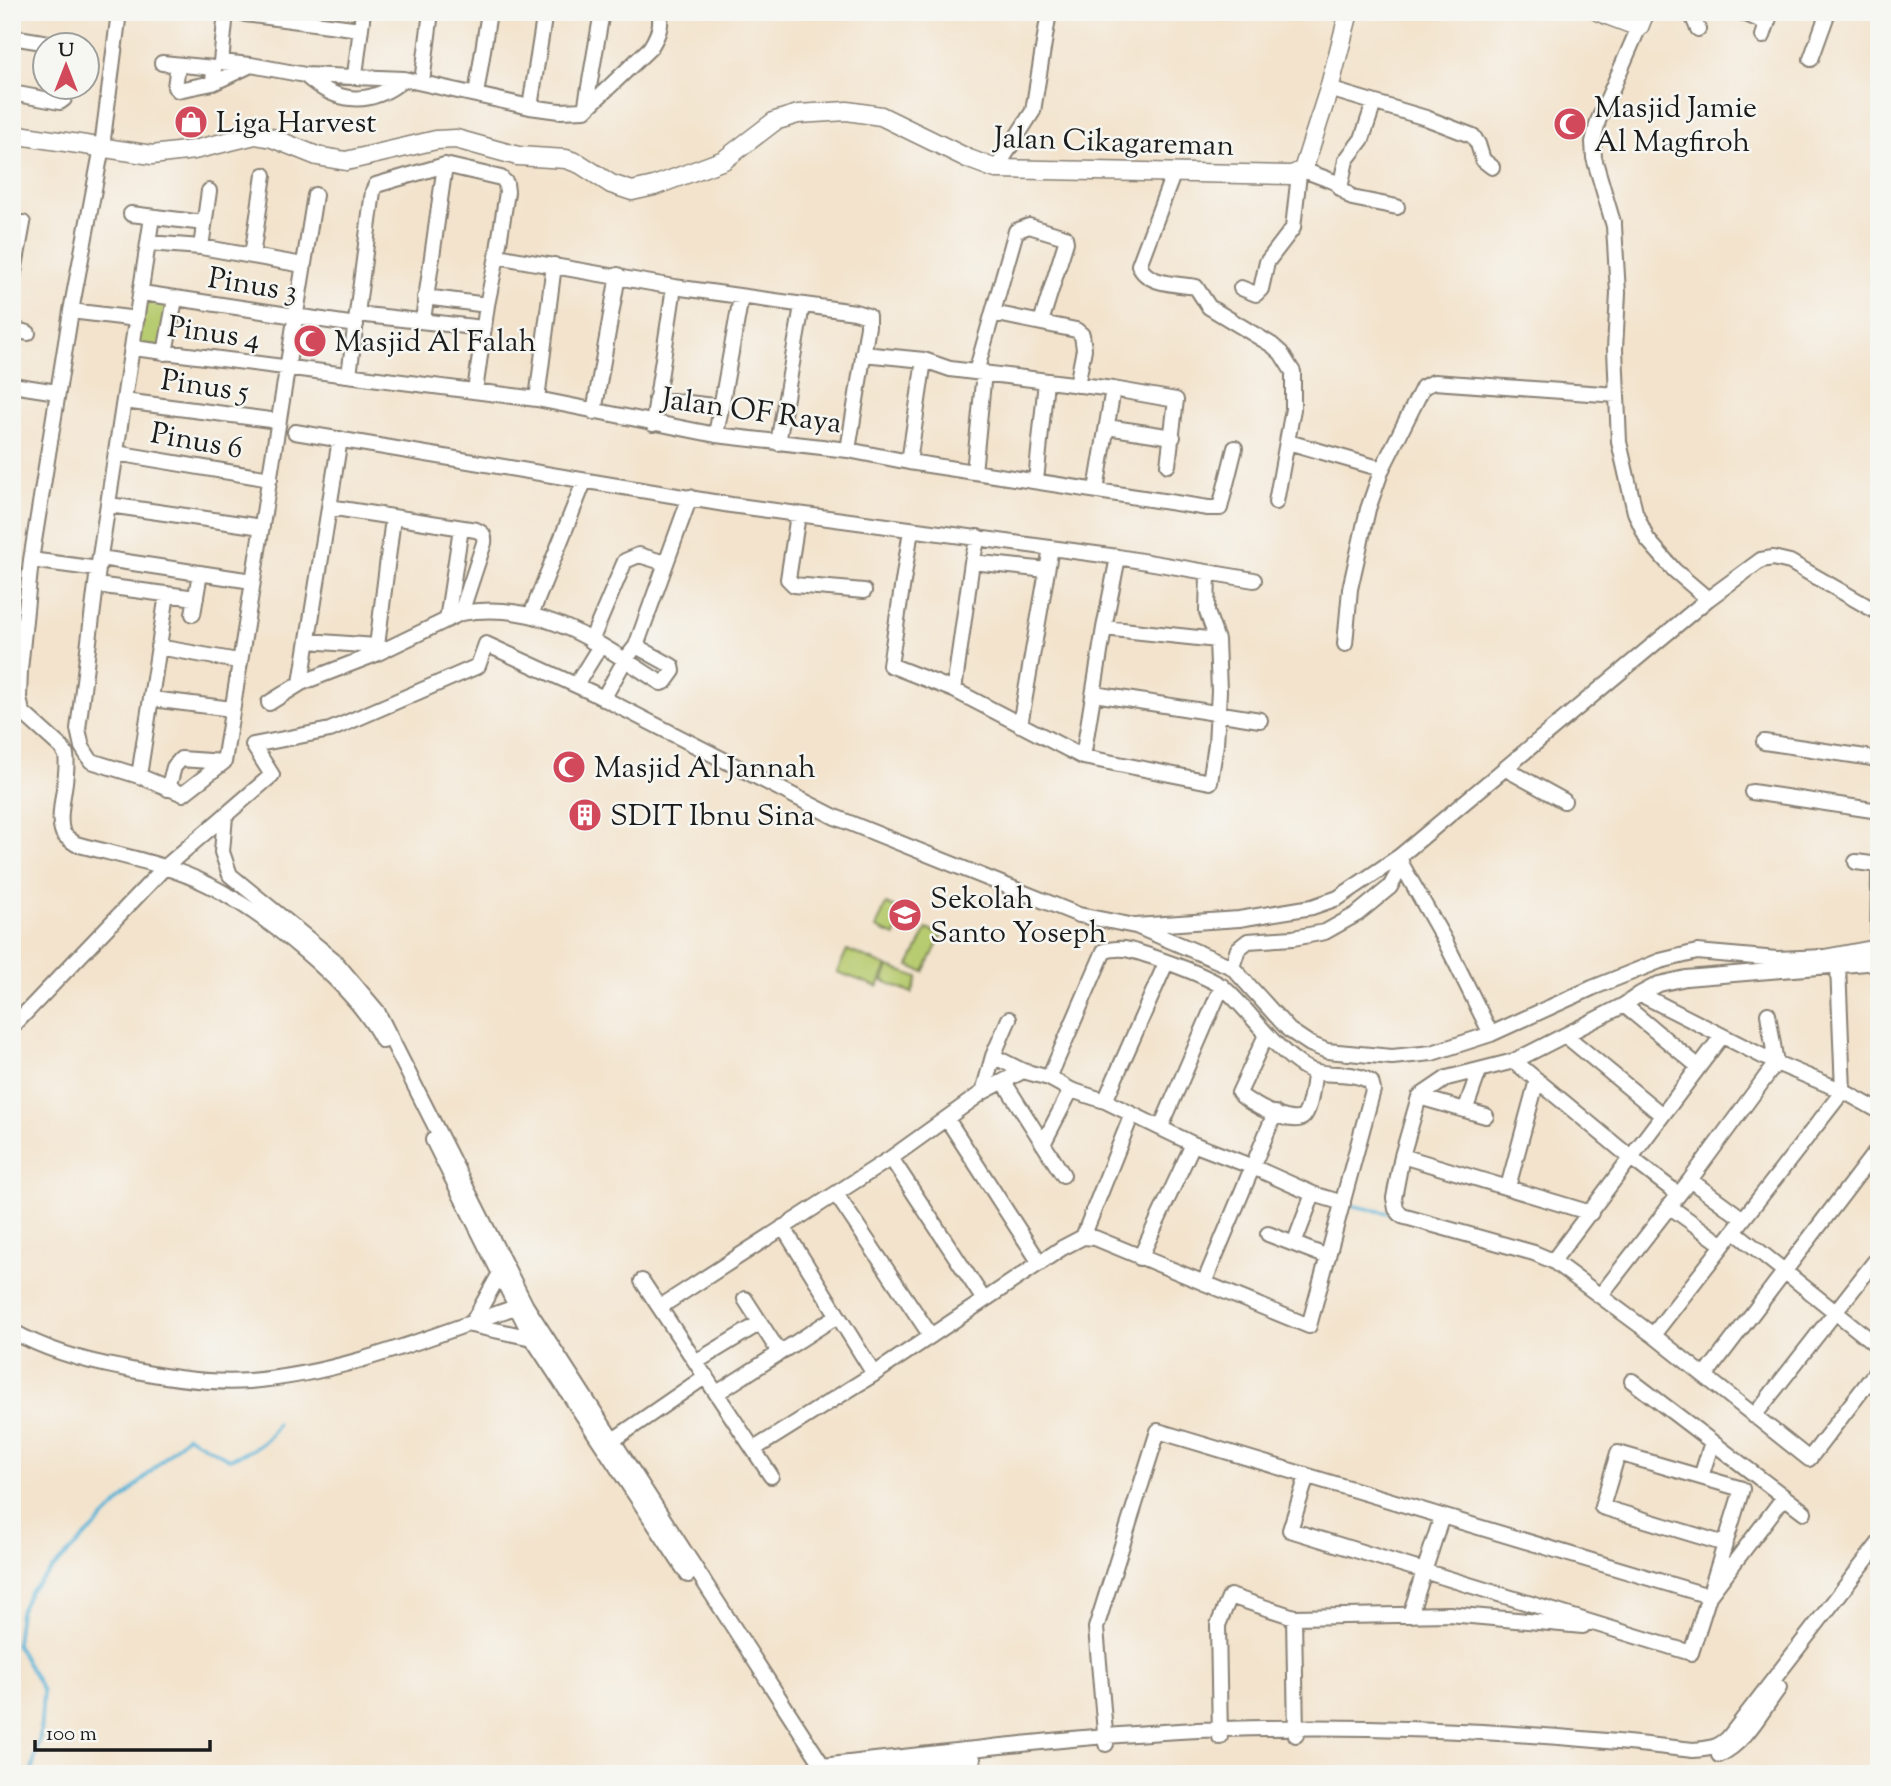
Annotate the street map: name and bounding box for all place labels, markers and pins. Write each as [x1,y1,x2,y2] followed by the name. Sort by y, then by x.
[1594,88,1757,165] place label: Masjid Jamie Al Magfiroh
[172,103,210,141] shop icon: Liga Harvest
[216,103,377,146] place label: Liga Harvest
[1551,105,1589,143] mosque icon: Masjid Jamie Al Magfiroh
[291,322,329,360] mosque icon: Masjid Al Falah
[334,322,537,365] place label: Masjid Al Falah
[550,748,588,786] mosque icon: Masjid Al Jannah
[594,748,816,791] place label: Masjid Al Jannah
[566,796,604,834] building icon: SDIT Ibnu Sina
[610,796,815,839] place label: SDIT Ibnu Sina
[930,879,1107,956] place label: Sekolah Santo Yoseph
[886,896,924,934] school or university icon: Sekolah Santo Yoseph

